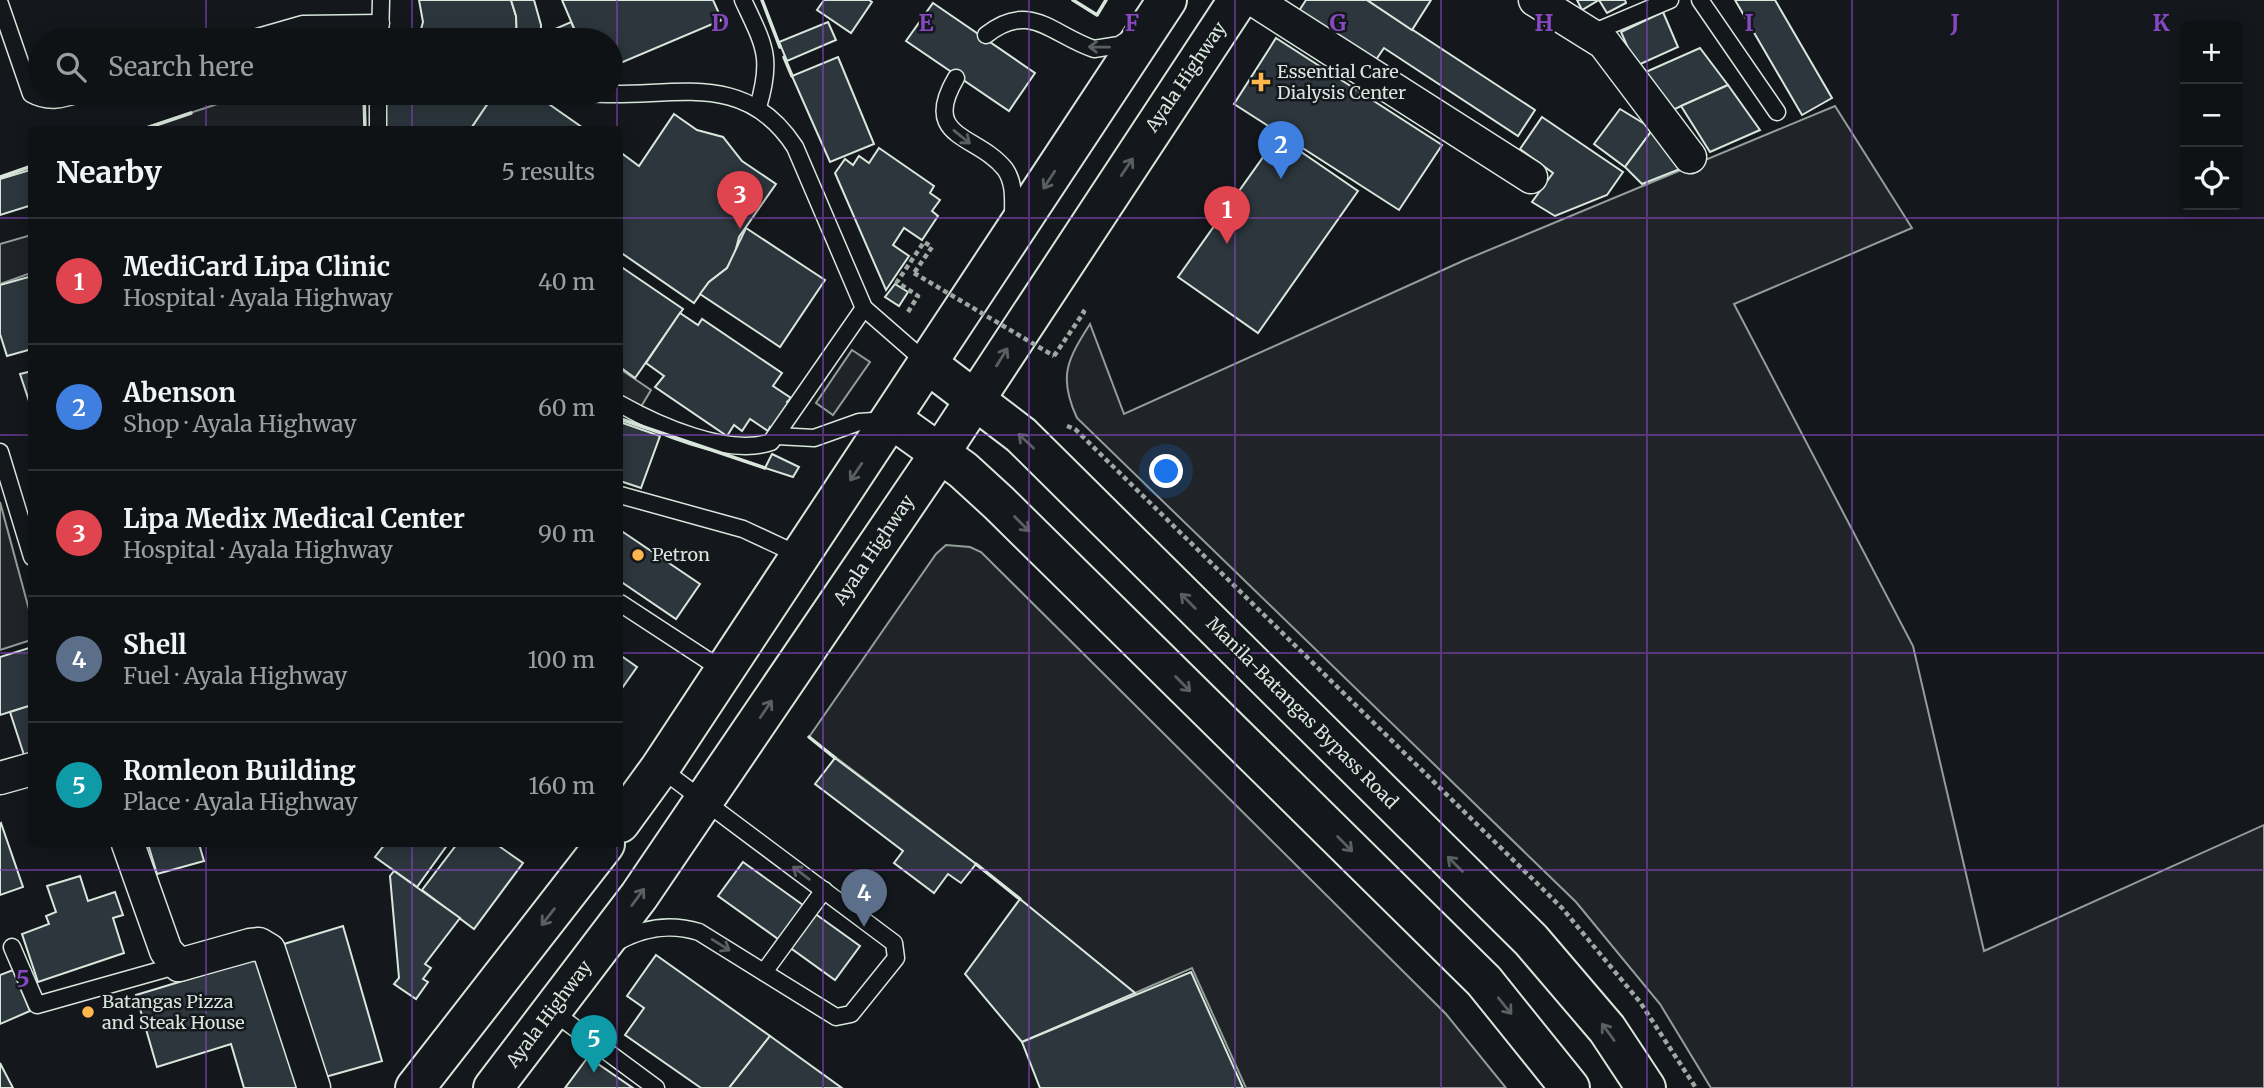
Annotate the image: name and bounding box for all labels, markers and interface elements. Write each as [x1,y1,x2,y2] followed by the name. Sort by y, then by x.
[711,8,729,37] text: D
[918,8,934,37] text: E
[1125,8,1139,37] text: F
[1330,8,1347,37] text: G
[1535,8,1554,37] text: H
[1744,8,1754,37] text: I
[1949,8,1960,37] text: J
[2152,8,2170,37] text: K
[1140,17,1231,137] street label: Ayala Highway
[2180,21,2243,210] map controls
[2180,21,2243,84] button: +
[28,28,623,105] search box
[1088,40,1111,54] one-way arrow
[52,48,90,86] icon: search
[108,50,254,83] text: Search here
[1277,60,1406,104] place label: Essential Care Dialysis Center
[1251,72,1271,92] marker: Essential Care Dialysis Center
[2180,84,2243,147] button: −
[1258,121,1304,179] pin: 2
[952,129,970,144] one-way arrow
[2180,147,2243,210] button: locate
[56,153,162,191] text: Nearby
[501,157,595,186] text: 5 results
[1119,158,1134,177] one-way arrow
[1042,170,1056,189] one-way arrow
[717,171,763,229] pin: 3
[1204,186,1250,244] pin: 1
[123,250,390,283] text: MediCard Lipa Clinic
[74,267,84,296] text: 1
[538,267,595,296] text: 40 m
[123,283,393,312] text: Hospital · Ayala Highway
[994,348,1009,367] one-way arrow
[123,376,236,409] text: Abenson
[72,393,86,422] text: 2
[538,393,595,422] text: 60 m
[123,409,357,438] text: Shop · Ayala Highway
[1017,433,1035,449] one-way arrow
[1149,454,1183,488] your location
[849,462,863,481] one-way arrow
[828,490,919,610] street label: Ayala Highway
[123,502,465,535] text: Lipa Medix Medical Center
[1013,516,1030,533] one-way arrow
[72,519,86,548] text: 3
[538,519,595,548] text: 90 m
[123,535,393,564] text: Hospital · Ayala Highway
[652,543,710,566] place label: Petron
[630,547,646,563] marker: Petron
[1180,592,1197,609] one-way arrow
[1202,612,1403,813] street label: Manila-Batangas Bypass Road
[123,628,187,661] text: Shell
[72,645,86,674] text: 4
[527,645,595,674] text: 100 m
[123,661,347,690] text: Fuel · Ayala Highway
[1175,676,1192,693] one-way arrow
[759,699,773,719] one-way arrow
[123,754,356,787] text: Romleon Building
[72,771,86,800] text: 5
[529,771,595,800] text: 160 m
[123,787,358,816] text: Place · Ayala Highway
[1337,835,1354,852] one-way arrow
[1446,856,1463,873] one-way arrow
[792,865,810,880] one-way arrow
[841,869,887,927] pin: 4
[631,888,645,907] one-way arrow
[541,908,556,926] one-way arrow
[710,939,730,953] one-way arrow
[500,955,597,1073] street label: Ayala Highway
[16,964,30,993] text: 5
[102,990,245,1034] place label: Batangas Pizza and Steak House
[1497,996,1513,1014] one-way arrow
[80,1004,96,1020] marker: Batangas Pizza and Steak House
[571,1015,617,1073] pin: 5
[1601,1022,1616,1041] one-way arrow

